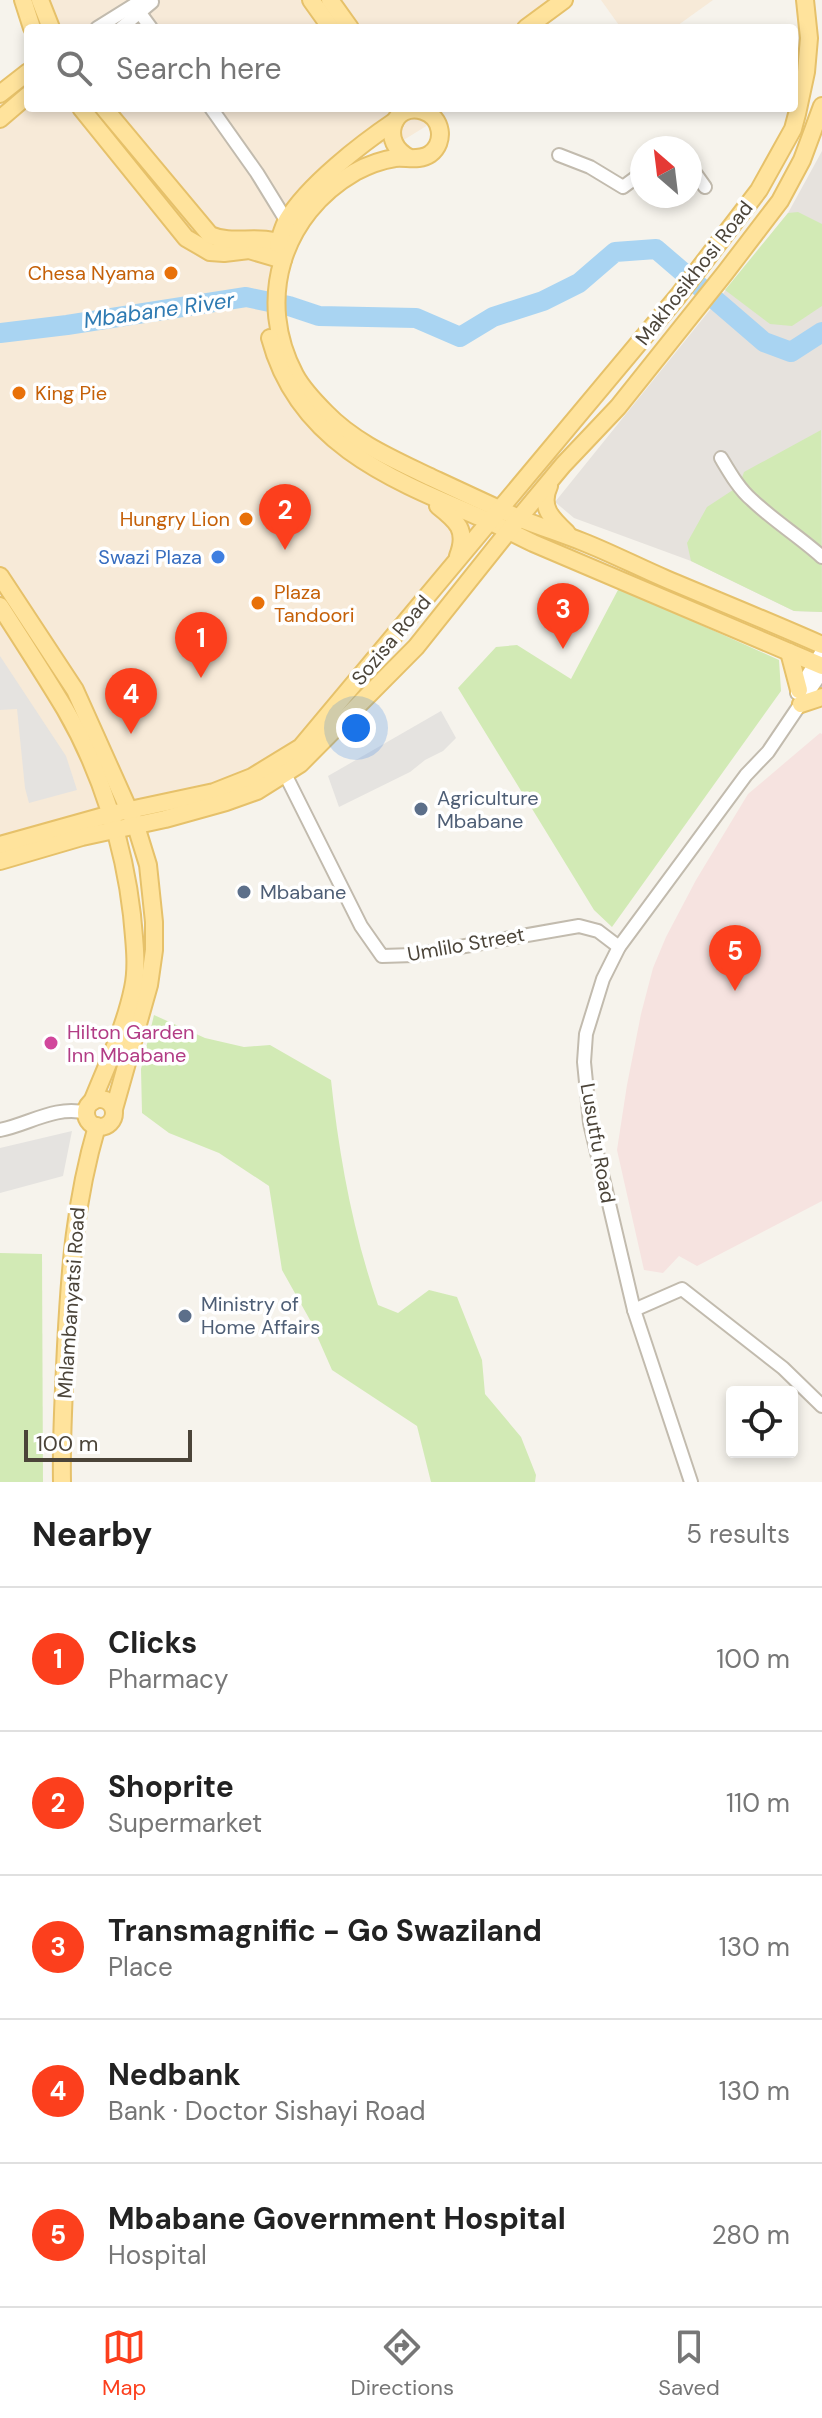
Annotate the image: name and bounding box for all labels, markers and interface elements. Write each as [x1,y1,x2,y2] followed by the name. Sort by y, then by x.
[24,24,798,112] search box
[52,46,96,90] icon: search
[116,49,282,88] text: Search here
[630,136,702,208] north arrow
[630,196,758,350] street label: Makhosikhosi Road
[28,260,155,286] place label: Chesa Nyama
[162,264,180,282] marker: Chesa Nyama
[82,285,237,335] water label: Mbabane River
[35,380,107,406] place label: King Pie
[10,384,28,402] marker: King Pie
[259,484,311,550] pin: 2
[120,506,230,532] place label: Hungry Lion
[237,510,255,528] marker: Hungry Lion
[98,544,202,570] place label: Swazi Plaza
[209,548,227,566] marker: Swazi Plaza
[274,579,355,628] place label: Plaza Tandoori
[537,583,589,649] pin: 3
[346,589,436,691] street label: Sozisa Road
[249,594,267,612] marker: Plaza Tandoori
[175,612,227,678] pin: 1
[105,668,157,734] pin: 4
[336,708,376,748] your location
[437,785,539,834] place label: Agriculture Mbabane
[412,800,430,818] marker: Agriculture Mbabane
[260,879,346,905] place label: Mbabane
[235,883,253,901] marker: Mbabane
[405,921,527,967] street label: Umlilo Street
[709,925,761,991] pin: 5
[67,1019,195,1068] place label: Hilton Garden Inn Mbabane
[42,1034,60,1052] marker: Hilton Garden Inn Mbabane
[575,1081,621,1205] street label: Lusutfu Road
[51,1206,91,1400] street label: Mhlambanyatsi Road
[201,1291,320,1340] place label: Ministry of Home Affairs
[176,1307,194,1325] marker: Ministry of Home Affairs
[726,1386,798,1458] map controls
[726,1386,798,1458] button: locate
[24,1426,192,1462] scale bar
[36,1429,98,1458] text: 100 m
[32,1512,152,1557] text: Nearby
[686,1517,790,1551] text: 5 results
[108,1623,197,1662] text: Clicks
[53,1642,63,1676] text: 1
[716,1642,790,1676] text: 100 m
[108,1662,228,1696] text: Pharmacy
[108,1767,234,1806] text: Shoprite
[50,1786,66,1820] text: 2
[726,1786,790,1820] text: 110 m
[108,1806,262,1840] text: Supermarket
[108,1911,542,1950] text: Transmagnific - Go Swaziland
[50,1930,66,1964] text: 3
[719,1930,790,1964] text: 130 m
[108,1950,173,1984] text: Place
[108,2055,241,2094] text: Nedbank
[50,2074,66,2108] text: 4
[719,2074,790,2108] text: 130 m
[108,2094,426,2128] text: Bank · Doctor Sishayi Road
[108,2199,566,2238] text: Mbabane Government Hospital
[50,2218,66,2252] text: 5
[712,2218,790,2252] text: 280 m
[108,2238,207,2272] text: Hospital
[102,2325,146,2402] tab: Map
[351,2325,454,2402] tab: Directions
[658,2325,720,2402] tab: Saved

